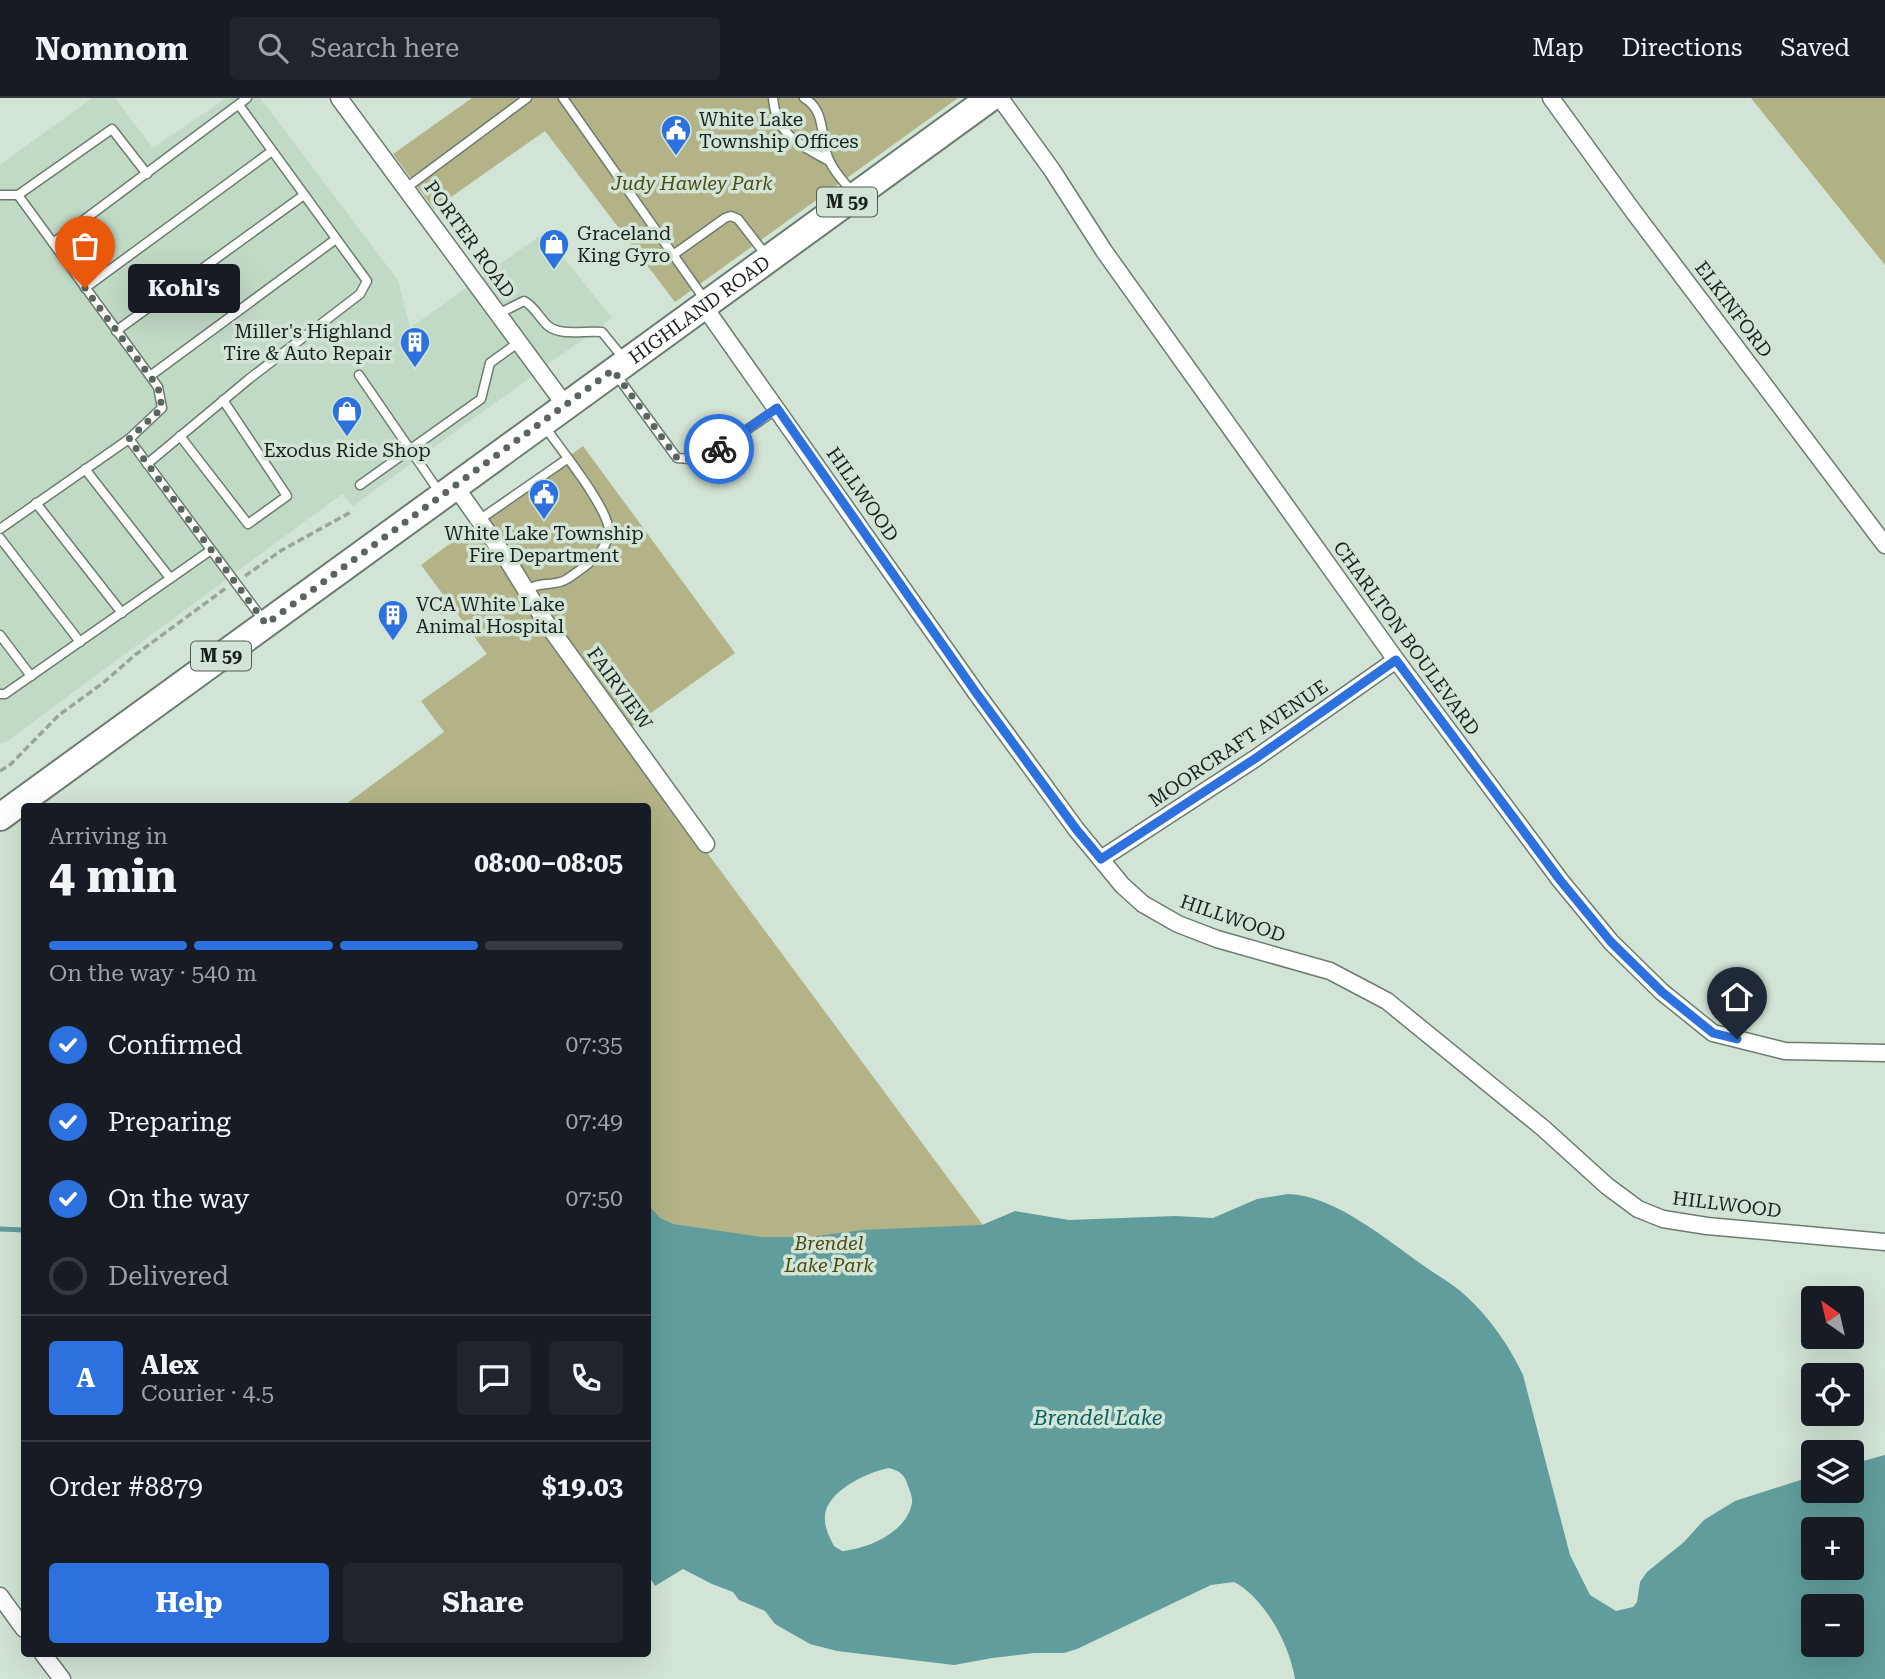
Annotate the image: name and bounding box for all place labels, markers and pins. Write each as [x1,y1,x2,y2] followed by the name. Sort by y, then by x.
[699,108,859,153] place label: White Lake Township Offices
[659,113,693,157] public building icon: White Lake Township Offices
[55,216,115,288] pin
[577,222,671,267] place label: Graceland King Gyro
[537,227,571,271] shop icon: Graceland King Gyro
[127,264,239,312] callout: Kohl's
[223,320,392,365] place label: Miller's Highland Tire & Auto Repair
[398,325,432,369] building icon: Miller's Highland Tire & Auto Repair
[330,394,364,438] shop icon: Exodus Ride Shop
[263,439,431,462] place label: Exodus Ride Shop
[527,477,561,521] public building icon: White Lake Township Fire Department
[444,522,644,567] place label: White Lake Township Fire Department
[416,593,565,638] place label: VCA White Lake Animal Hospital
[376,598,410,642] building icon: VCA White Lake Animal Hospital
[1707,967,1767,1039] pin

